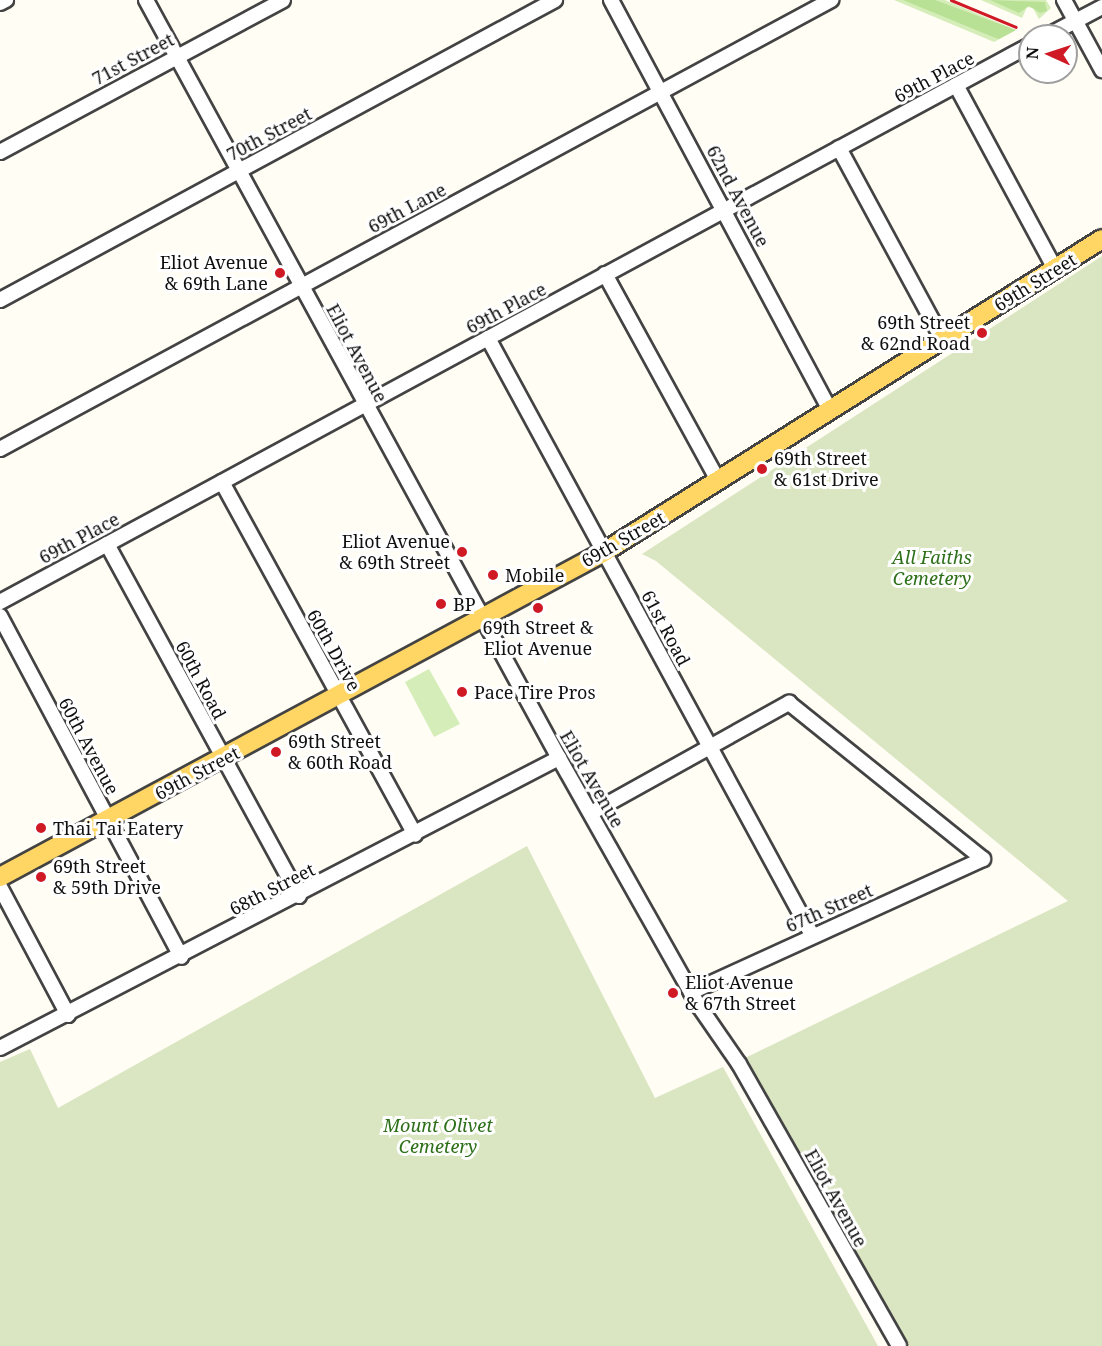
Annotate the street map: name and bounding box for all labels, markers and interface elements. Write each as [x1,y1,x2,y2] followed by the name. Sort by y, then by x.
[1018,24,1078,84] north arrow
[88,28,178,90] street label: 71st Street
[1021,46,1043,60] text: N
[890,47,978,107] street label: 69th Place
[223,103,315,165] street label: 70th Street
[702,142,774,250] street label: 62nd Avenue
[364,178,450,238] street label: 69th Lane
[990,248,1080,316] street label: 69th Street
[160,252,268,294] place label: Eliot Avenue & 69th Lane
[273,266,287,280] marker: Eliot Avenue & 69th Lane
[462,278,550,338] street label: 69th Place
[322,300,392,406] street label: Eliot Avenue
[861,312,970,354] place label: 69th Street & 62nd Road
[975,326,989,340] marker: 69th Street & 62nd Road
[774,448,879,490] place label: 69th Street & 61st Drive
[755,462,769,476] marker: 69th Street & 61st Drive
[577,506,669,572] street label: 69th Street
[35,508,123,568] street label: 69th Place
[339,531,450,574] place label: Eliot Avenue & 69th Street
[455,545,469,559] marker: Eliot Avenue & 69th Street
[892,547,972,590] park label: All Faiths Cemetery
[505,564,564,586] place label: Mobile
[486,568,500,582] marker: Mobile
[637,586,695,670] street label: 61st Road
[453,593,476,615] place label: BP
[434,597,448,611] marker: BP
[531,601,545,615] marker: 69th Street & Eliot Avenue
[303,605,365,695] street label: 60th Drive
[483,617,593,660] place label: 69th Street & Eliot Avenue
[171,637,231,723] street label: 60th Road
[474,681,596,703] place label: Pace Tire Pros
[455,685,469,699] marker: Pace Tire Pros
[54,694,124,798] street label: 60th Avenue
[556,727,628,831] street label: Eliot Avenue
[288,731,392,774] place label: 69th Street & 60th Road
[151,742,243,804] street label: 69th Street
[269,745,283,759] marker: 69th Street & 60th Road
[53,817,183,839] place label: Thai Tai Eatery
[34,821,48,835] marker: Thai Tai Eatery
[53,856,161,898] place label: 69th Street & 59th Drive
[226,858,318,920] street label: 68th Street
[34,870,48,884] marker: 69th Street & 59th Drive
[782,879,876,937] street label: 67th Street
[685,972,796,1014] place label: Eliot Avenue & 67th Street
[666,986,680,1000] marker: Eliot Avenue & 67th Street
[383,1115,493,1158] park label: Mount Olivet Cemetery
[800,1145,872,1251] street label: Eliot Avenue

